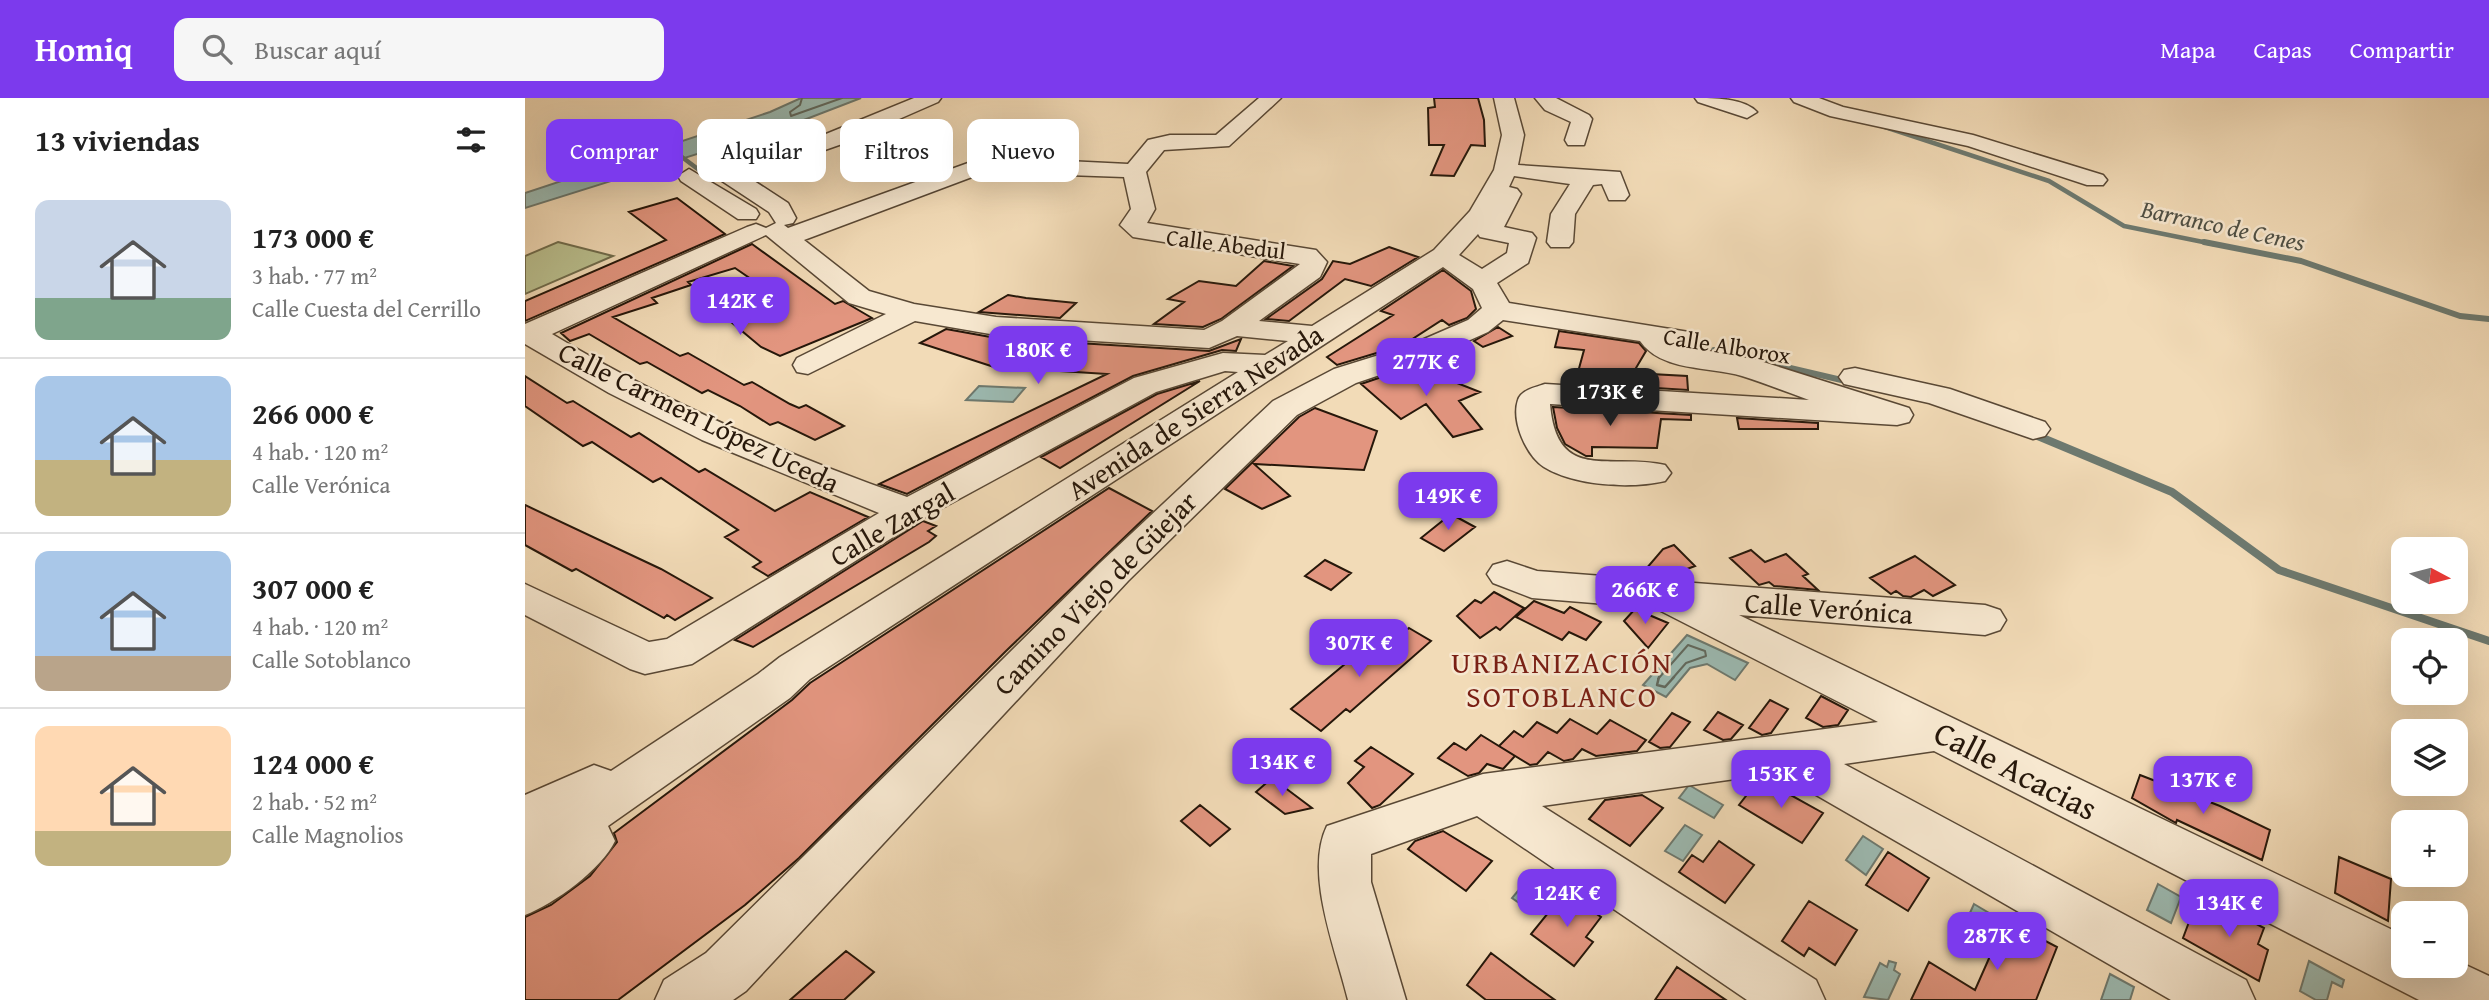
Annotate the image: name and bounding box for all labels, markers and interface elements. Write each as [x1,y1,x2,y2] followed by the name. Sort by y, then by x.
[174,18,664,81] search box
[35,25,132,73] text: Homiq
[198,30,236,68] icon: search
[254,30,381,69] text: Buscar aquí
[2160,32,2216,67] text: Mapa
[2254,32,2312,67] text: Capas
[2350,32,2454,67] text: Compartir
[35,118,200,162] text: 13 viviendas
[546,119,683,182] chip: Comprar
[697,119,826,182] chip: Alquilar
[840,119,953,182] chip: Filtros
[967,119,1079,182] chip: Nuevo
[452,121,490,159] icon: filters
[2137,191,2308,260] water label: Barranco de Cenes
[252,215,374,259] text: 173 000 €
[1165,220,1288,267] street label: Calle Abedul
[91,228,175,312] icon: home
[252,259,377,292] text: 3 hab. · 77 m²
[683,278,797,337] pin: 142K €
[706,283,774,316] text: 142K €
[252,292,481,325] text: Calle Cuesta del Cerrillo
[1059,313,1331,510] street label: Avenida de Sierra Nevada
[1661,319,1793,372] street label: Calle Alborox
[981,327,1095,386] pin: 180K €
[552,331,847,503] street label: Calle Carmen López Uceda
[1004,332,1072,365] text: 180K €
[1369,338,1483,398] pin: 277K €
[1392,344,1460,377] text: 277K €
[1553,368,1667,428] pin: 173K €
[1576,374,1644,407] text: 173K €
[252,391,374,435] text: 266 000 €
[91,404,175,488] icon: home
[252,435,388,468] text: 4 hab. · 120 m²
[252,468,390,501] text: Calle Verónica
[822,471,962,576] street label: Calle Zargal
[1391,472,1505,532] pin: 149K €
[1414,478,1482,511] text: 149K €
[983,481,1206,704] street label: Camino Viejo de Güejar
[2391,537,2467,614] north arrow
[2391,537,2468,978] map controls
[252,566,374,610] text: 307 000 €
[1588,566,1702,626] pin: 266K €
[1611,572,1679,605] text: 266K €
[91,579,175,663] icon: home
[1744,581,1915,634] street label: Calle Verónica
[252,610,388,643] text: 4 hab. · 120 m²
[1302,620,1416,679] pin: 307K €
[1325,625,1393,658] text: 307K €
[2391,628,2468,705] button: locate
[1451,640,1673,718] district label: URBANIZACIÓN SOTOBLANCO
[252,643,411,676] text: Calle Sotoblanco
[1926,708,2106,832] street label: Calle Acacias
[2391,719,2468,796] button: layers
[1225,738,1339,798] pin: 134K €
[252,741,374,785] text: 124 000 €
[1248,744,1316,777] text: 134K €
[1724,750,1838,810] pin: 153K €
[91,754,175,838] icon: home
[1747,756,1815,789] text: 153K €
[2146,756,2260,816] pin: 137K €
[2169,762,2237,795] text: 137K €
[252,785,377,818] text: 2 hab. · 52 m²
[2391,810,2468,887] button: +
[252,818,404,851] text: Calle Magnolios
[1510,870,1624,929] pin: 124K €
[1533,875,1601,908] text: 124K €
[2172,880,2286,939] pin: 134K €
[2195,885,2263,918] text: 134K €
[2391,901,2468,978] button: −
[1940,912,2054,972] pin: 287K €
[1963,918,2031,951] text: 287K €

